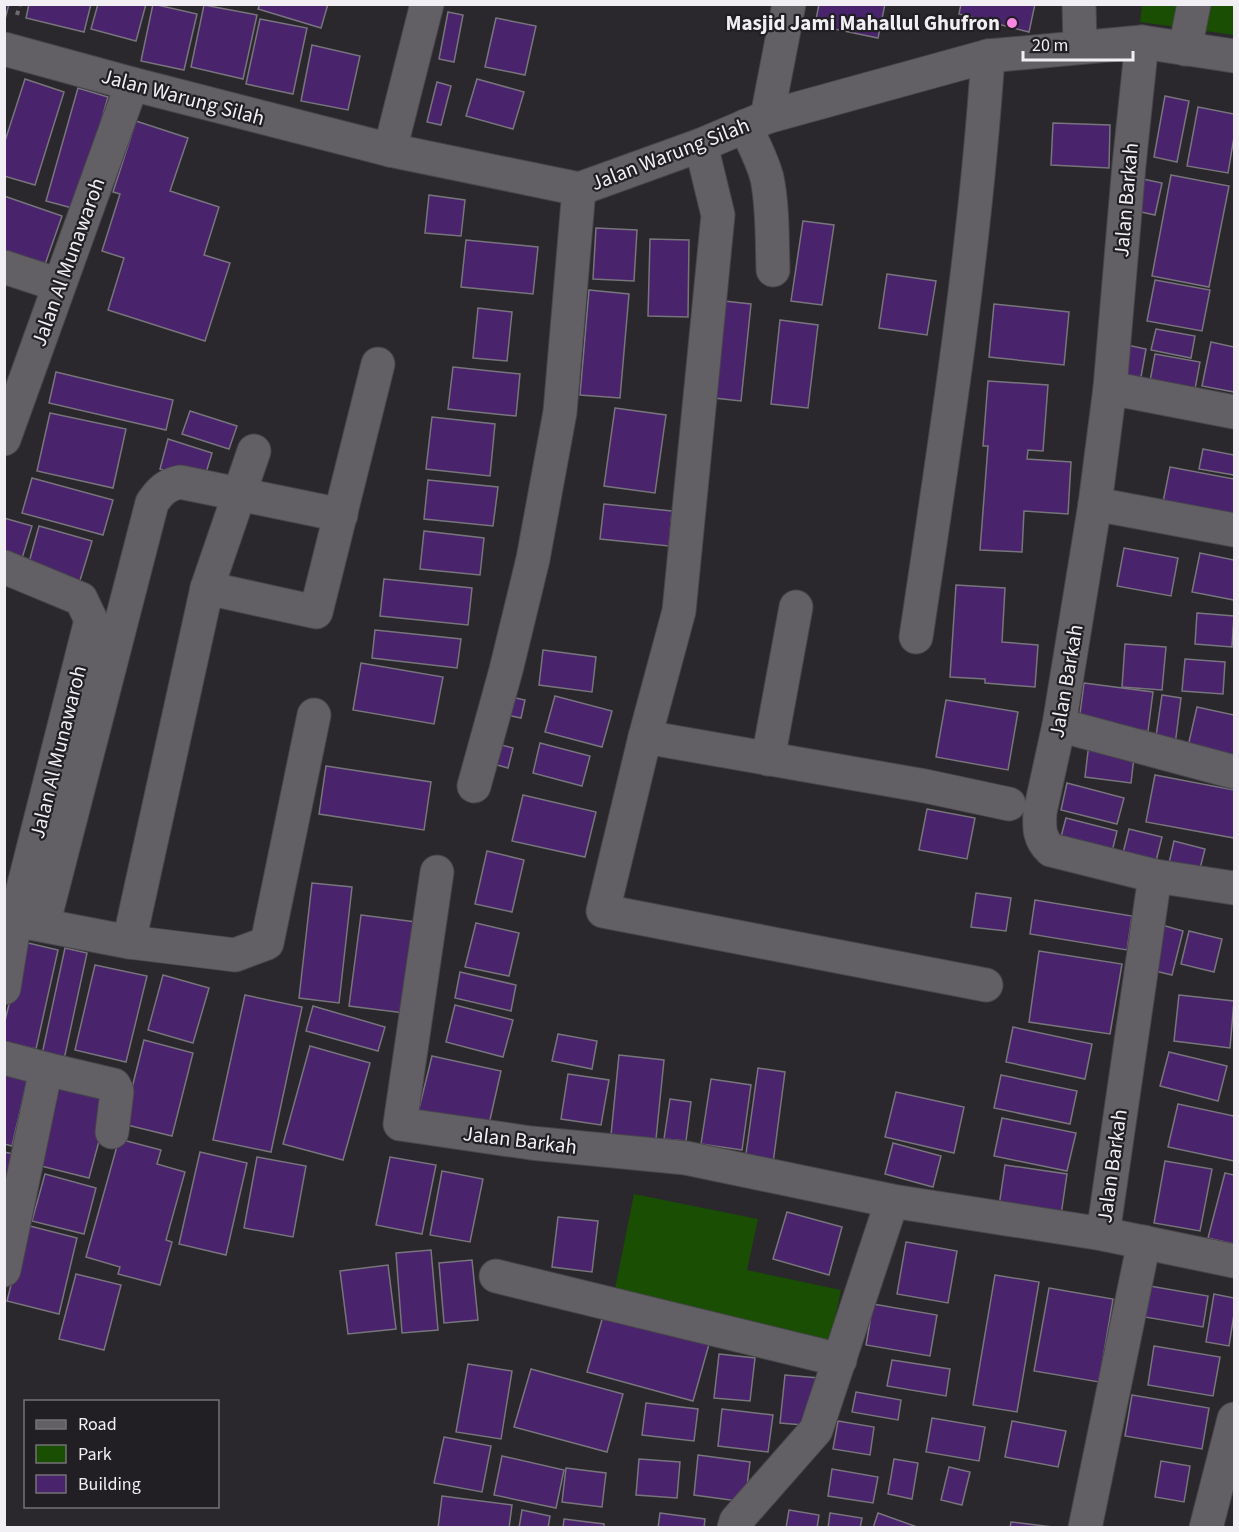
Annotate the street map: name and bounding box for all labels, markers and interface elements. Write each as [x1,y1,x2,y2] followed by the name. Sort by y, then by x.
[725,8,1000,38] place label: Masjid Jami Mahallul Ghufron
[1005,16,1019,30] marker: Masjid Jami Mahallul Ghufron
[1023,24,1132,62] scale bar
[1032,33,1068,58] text: 20 m
[98,61,268,133] street label: Jalan Warung Silah
[586,110,754,198] street label: Jalan Warung Silah
[1106,142,1146,258] street label: Jalan Barkah
[24,174,112,350] street label: Jalan Al Munawaroh
[1041,622,1091,740] street label: Jalan Barkah
[22,662,94,842] street label: Jalan Al Munawaroh
[1089,1107,1135,1225] street label: Jalan Barkah
[461,1118,579,1162] street label: Jalan Barkah
[24,1400,219,1508] legend
[78,1412,117,1437] text: Road
[78,1442,112,1467] text: Park
[78,1472,141,1497] text: Building

